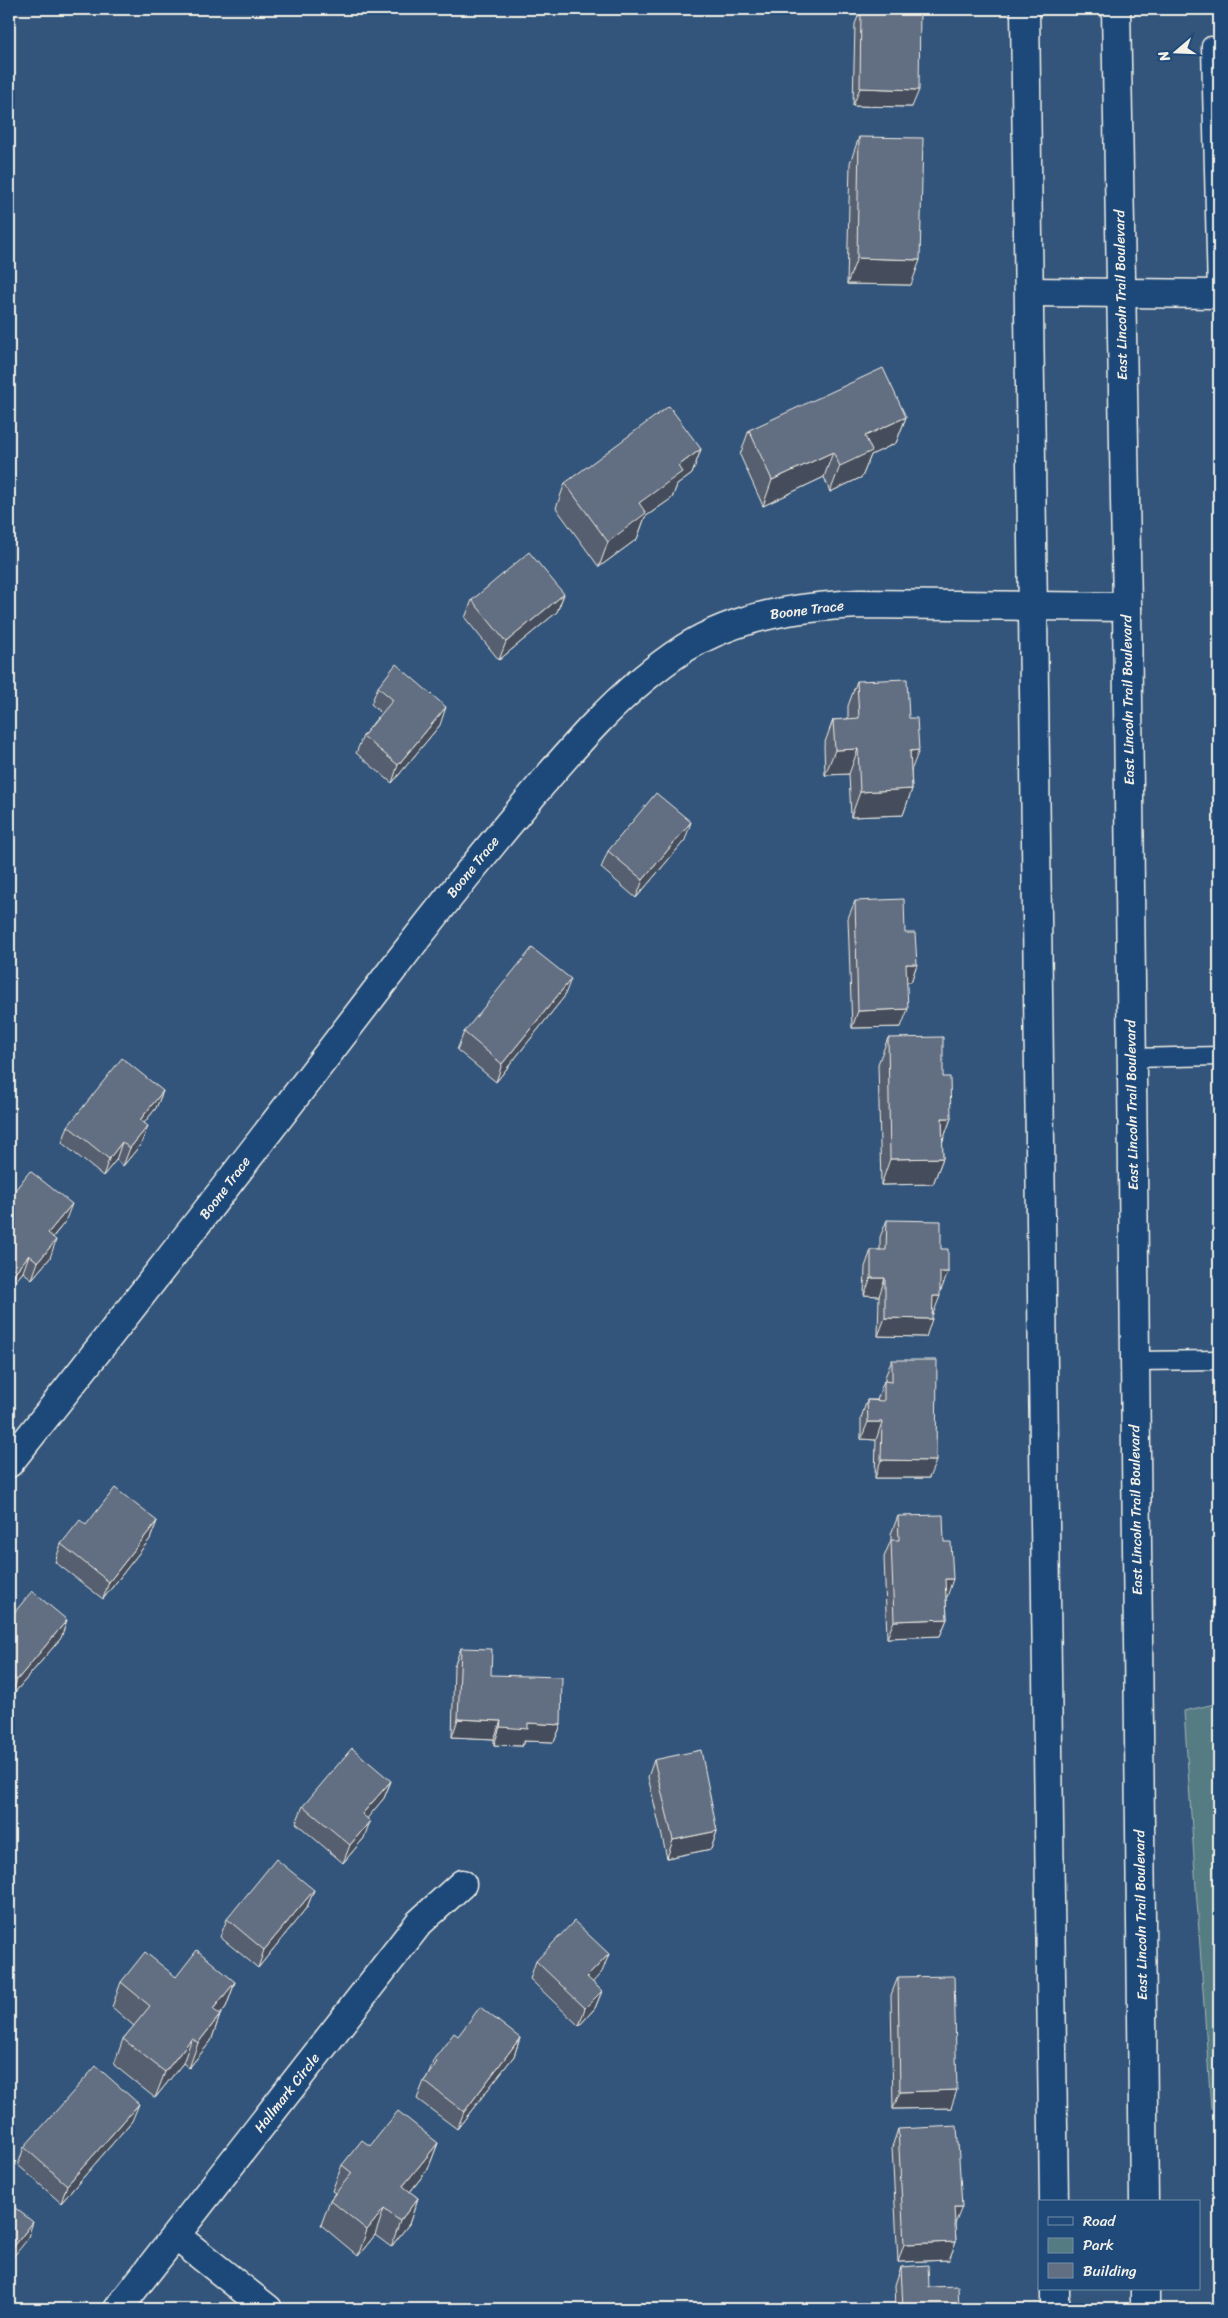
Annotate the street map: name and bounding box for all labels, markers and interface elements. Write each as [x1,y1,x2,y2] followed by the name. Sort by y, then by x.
[1150,28,1200,78] north arrow
[1151,47,1178,66] text: N
[1107,208,1135,380] street label: East Lincoln Trail Boulevard
[769,593,845,627] street label: Boone Trace
[1114,613,1142,785] street label: East Lincoln Trail Boulevard
[440,830,506,904] street label: Boone Trace
[1118,1018,1146,1190] street label: East Lincoln Trail Boulevard
[193,1151,257,1225] street label: Boone Trace
[1122,1423,1150,1595] street label: East Lincoln Trail Boulevard
[1127,1828,1155,2000] street label: East Lincoln Trail Boulevard
[248,2047,326,2139] street label: Hallmark Circle
[1038,2200,1200,2290] legend
[1083,2208,1116,2234] text: Road
[1083,2232,1114,2258] text: Park
[1083,2258,1137,2284] text: Building

